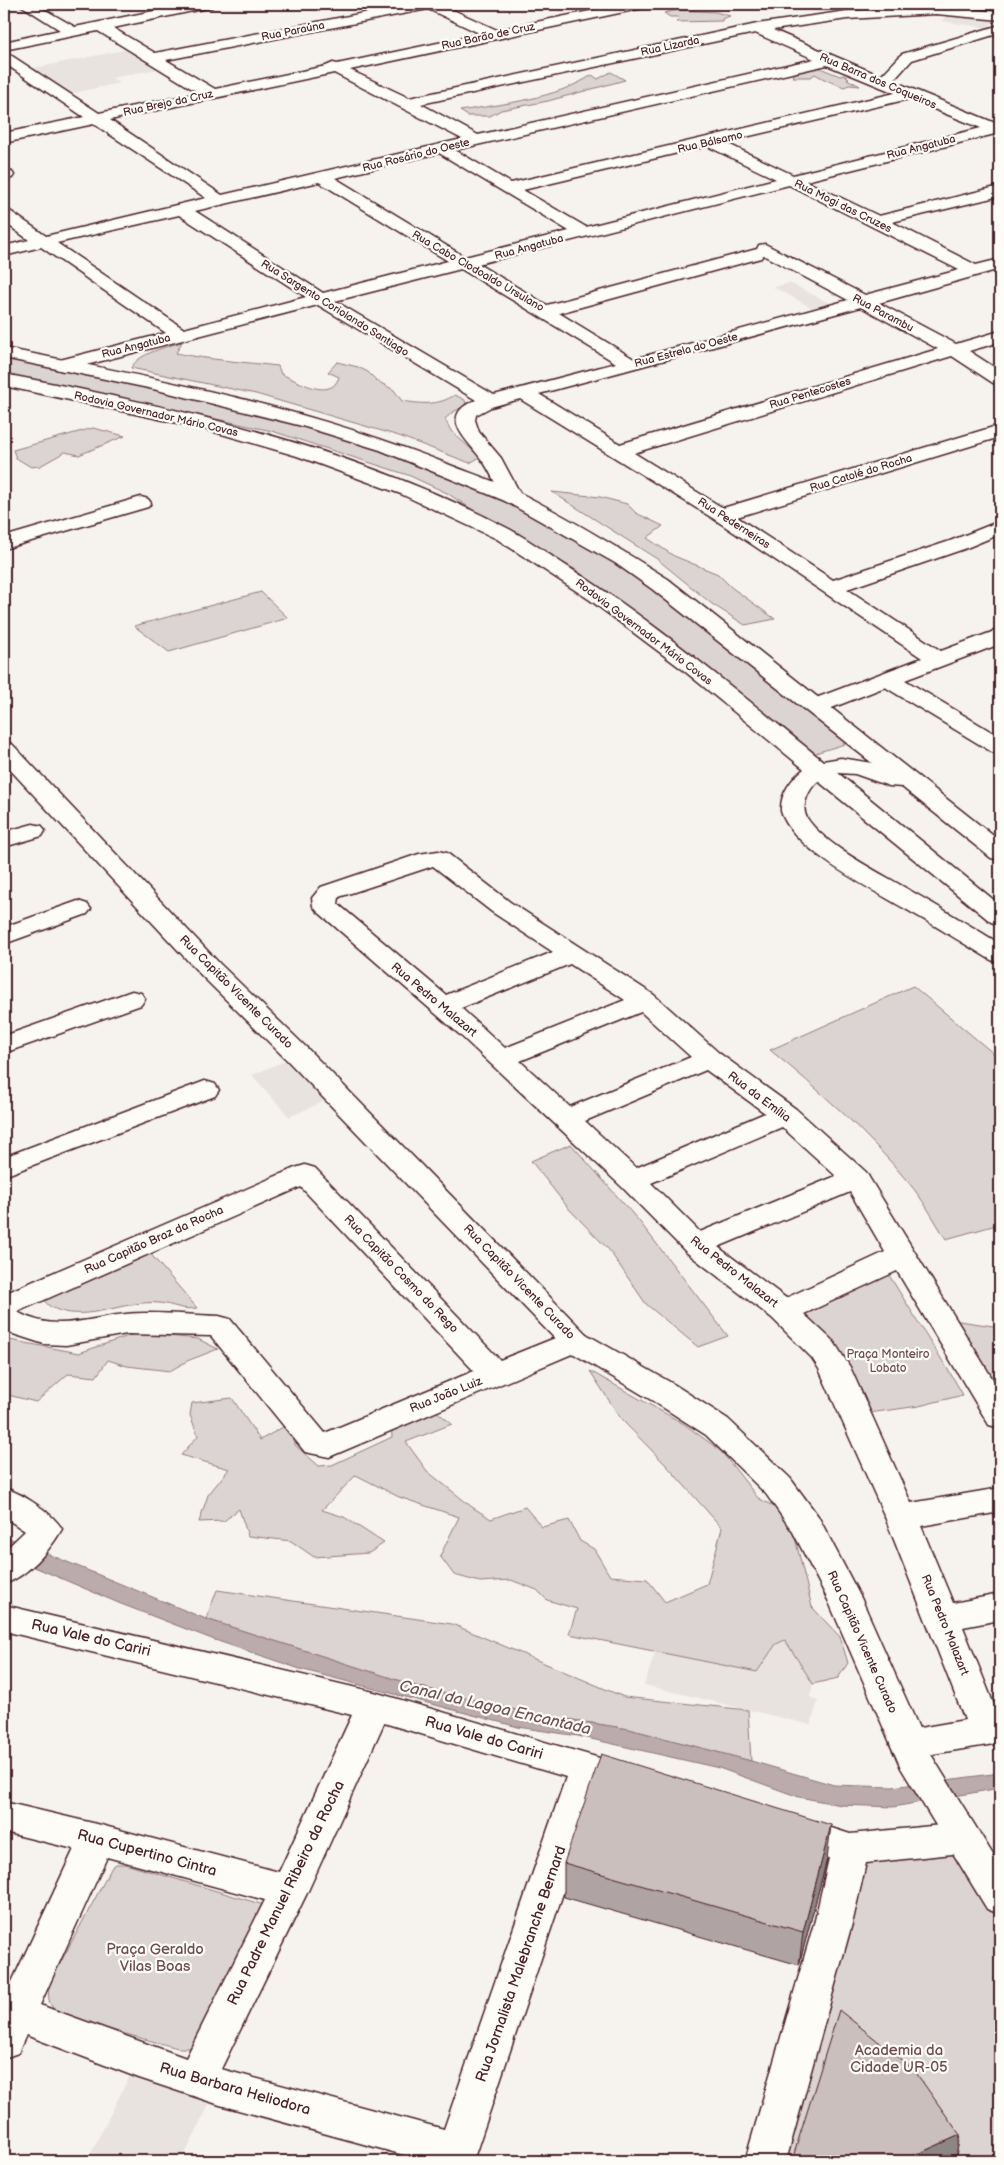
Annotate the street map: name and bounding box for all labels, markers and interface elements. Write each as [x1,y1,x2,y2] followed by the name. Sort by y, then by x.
[260,18,326,44] street label: Rua Paraúna
[440,20,537,52] street label: Rua Barão de Cruz
[639,33,701,59] street label: Rua Lizarda
[817,50,939,112] street label: Rua Barra dos Coqueiros
[122,87,215,119] street label: Rua Brejo da Cruz
[676,128,744,156] street label: Rua Bálsamo
[885,132,957,162] street label: Rua Angatuba
[361,135,471,175] street label: Rua Rosário do Oeste
[792,177,894,235] street label: Rua Mogi das Cruzes
[410,228,546,314] street label: Rua Cabo Clodoaldo Ursulano
[493,232,565,262] street label: Rua Angatuba
[259,257,411,359] street label: Rua Sargento Coriolando Santiago
[850,291,916,335] street label: Rua Parambu
[633,330,739,370] street label: Rua Estrela do Oeste
[100,331,172,361] street label: Rua Angatuba
[768,374,853,412] street label: Rua Pentecostes
[73,389,240,439] street label: Rodovia Governador Mário Covas
[808,451,914,495] street label: Rua Catolé do Rocha
[695,495,773,552] street label: Rua Pederneiras
[573,576,715,688] street label: Rodovia Governador Mário Covas
[176,932,296,1052] street label: Rua Capitão Vicente Curado
[388,960,480,1041] street label: Rua Pedro Malazart
[724,1068,794,1126] street label: Rua da Emília
[82,1202,226,1278] street label: Rua Capitão Braz da Rocha
[341,1212,461,1336] street label: Rua Capitão Cosmo do Rego
[460,1221,578,1343] street label: Rua Capitão Vicente Curado
[687,1233,781,1311] street label: Rua Pedro Malazart
[847,1347,930,1376] park label: Praça Monteiro Lobato
[408,1374,485,1416] street label: Rua João Luiz
[824,1569,900,1716] street label: Rua Capitão Vicente Curado
[918,1572,972,1678] street label: Rua Pedro Malazart
[29,1615,153,1661] street label: Rua Vale do Cariri
[397,1677,593,1739] water label: Canal da Lagoa Encantada
[423,1712,545,1764] street label: Rua Vale do Cariri
[223,1777,349,2009] street label: Rua Padre Manuel Ribeiro da Rocha
[75,1825,219,1881] street label: Rua Cupertino Cintra
[472,1843,570,2085] street label: Rua Jornalista Malebranche Bernard
[106,1940,204,1976] park label: Praça Geraldo Vilas Boas
[850,2041,948,2077] park label: Academia da Cidade UR-05
[157,2058,313,2120] street label: Rua Barbara Heliodora

